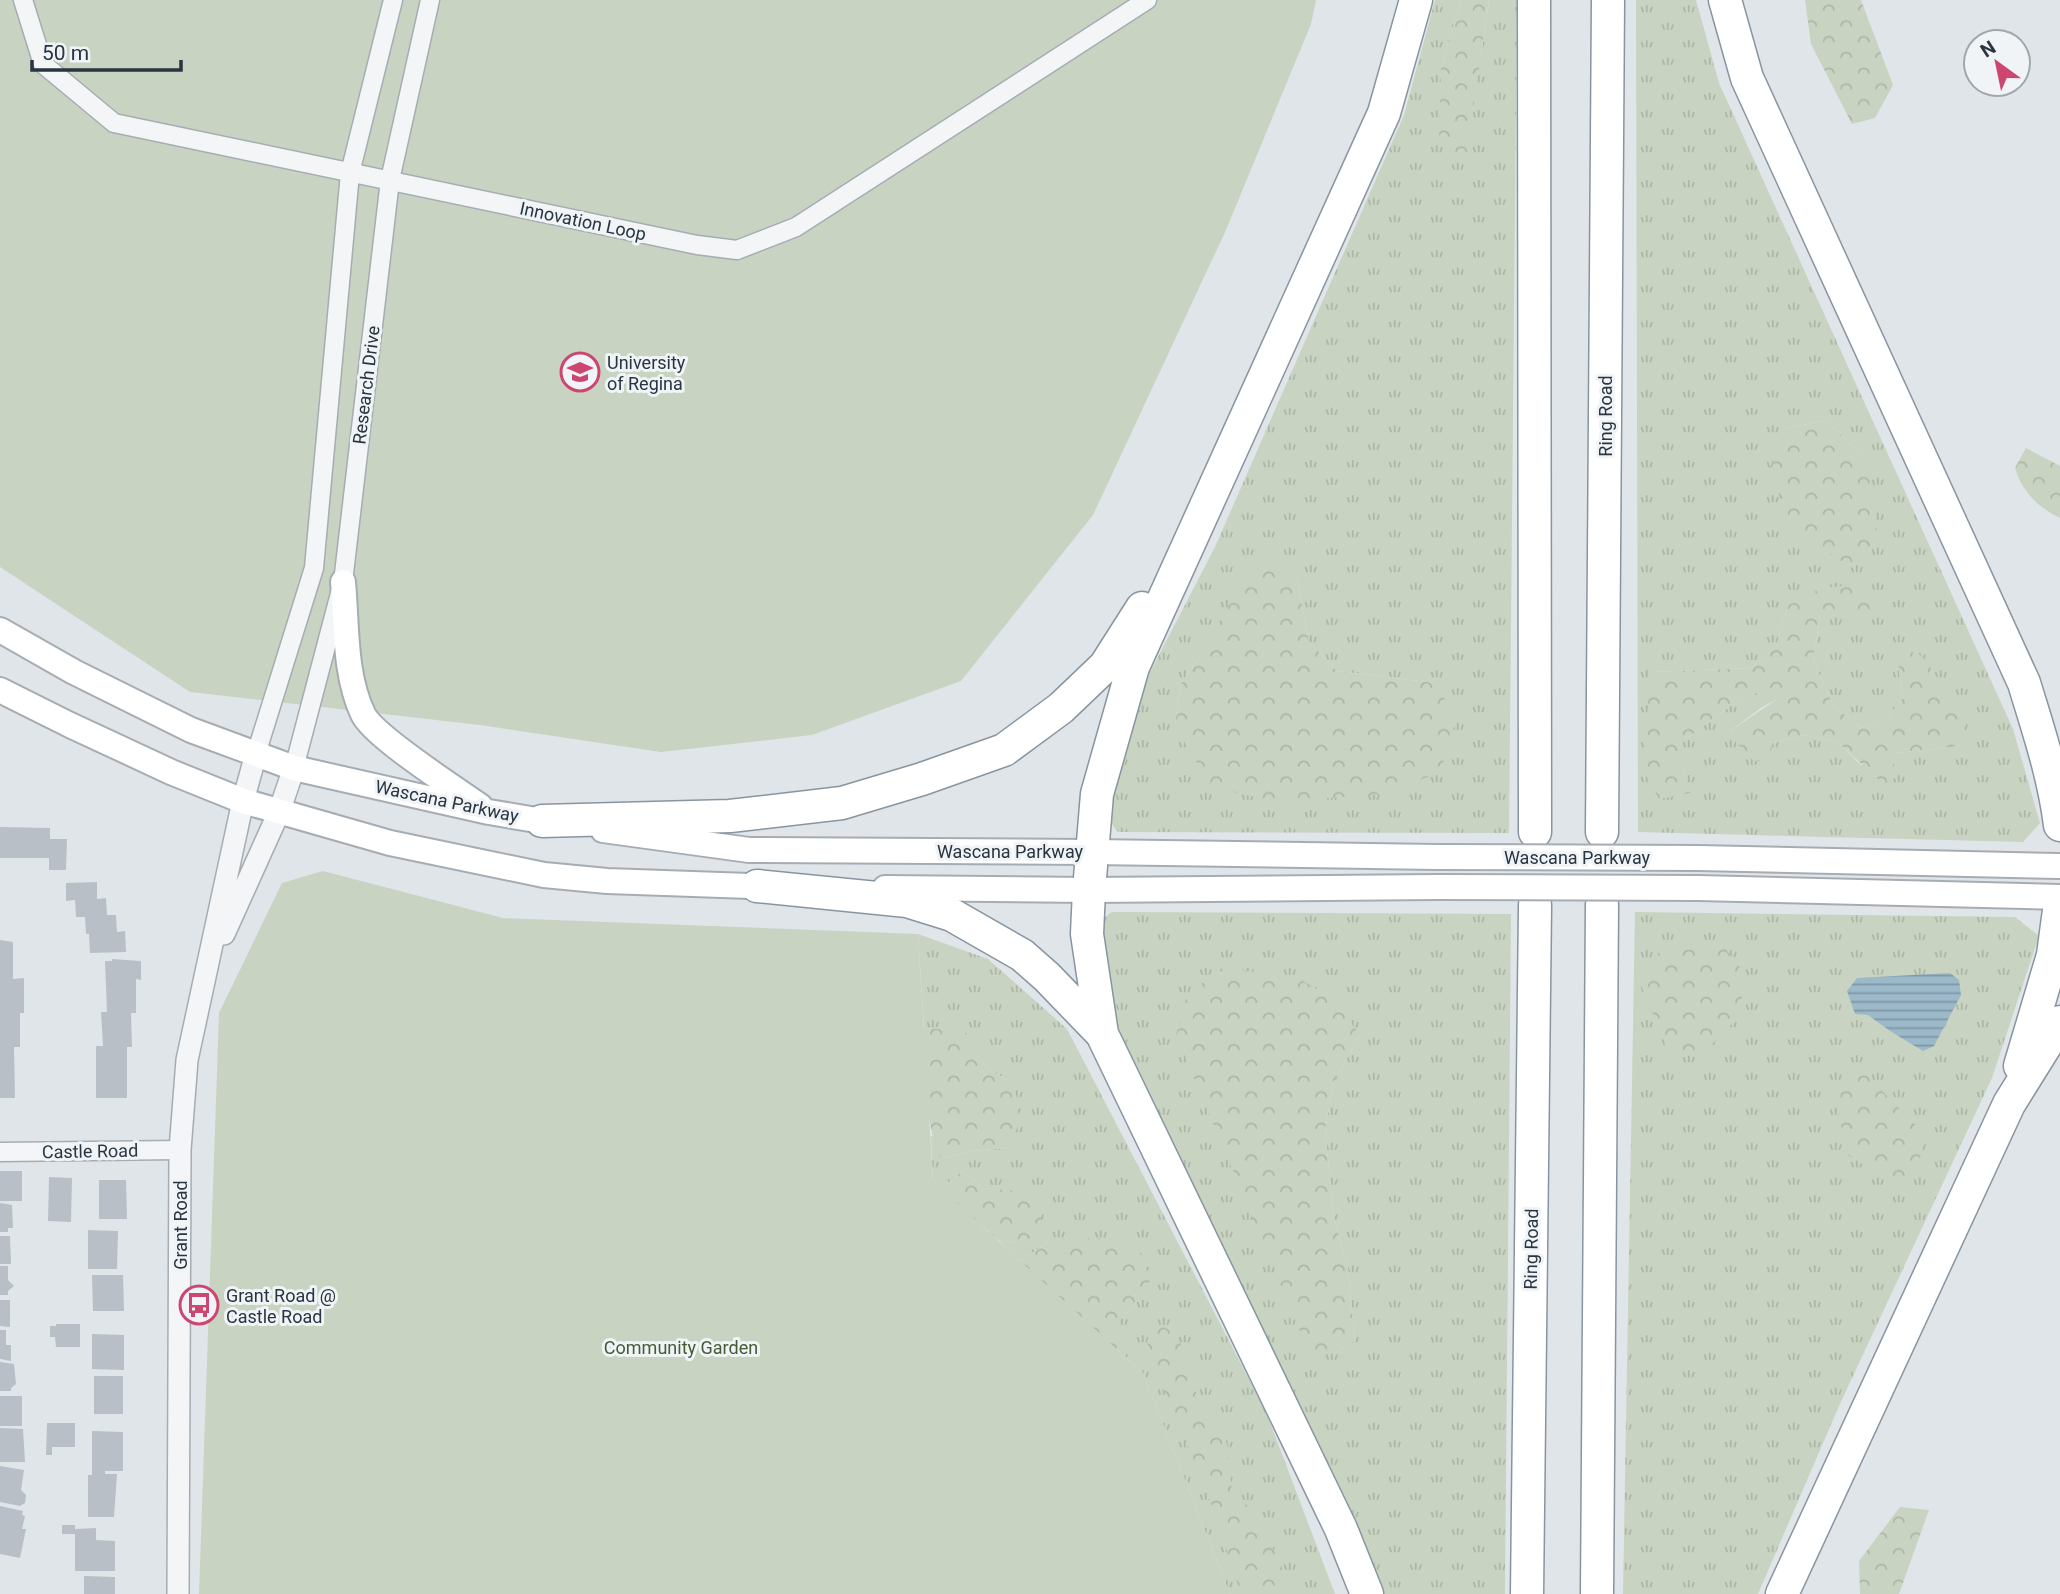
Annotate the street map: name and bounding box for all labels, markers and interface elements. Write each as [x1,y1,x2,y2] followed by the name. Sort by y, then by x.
[32,28,180,72] scale bar
[1962,28,2032,98] north arrow
[1976,36,2000,62] text: N
[42,41,89,65] text: 50 m
[518,197,648,245] street label: Innovation Loop
[348,324,384,446] street label: Research Drive
[559,351,601,393] school or university icon: University of Regina
[607,352,686,394] place label: University of Regina
[1595,375,1616,457] street label: Ring Road
[373,776,521,827] street label: Wascana Parkway
[937,841,1084,862] street label: Wascana Parkway
[1504,847,1651,868] street label: Wascana Parkway
[42,1140,138,1162] street label: Castle Road
[170,1180,191,1270] street label: Grant Road
[1520,1208,1542,1290] street label: Ring Road
[178,1284,220,1326] bus stop icon: Grant Road @ Castle Road
[226,1285,336,1327] place label: Grant Road @ Castle Road
[604,1337,758,1358] park label: Community Garden

